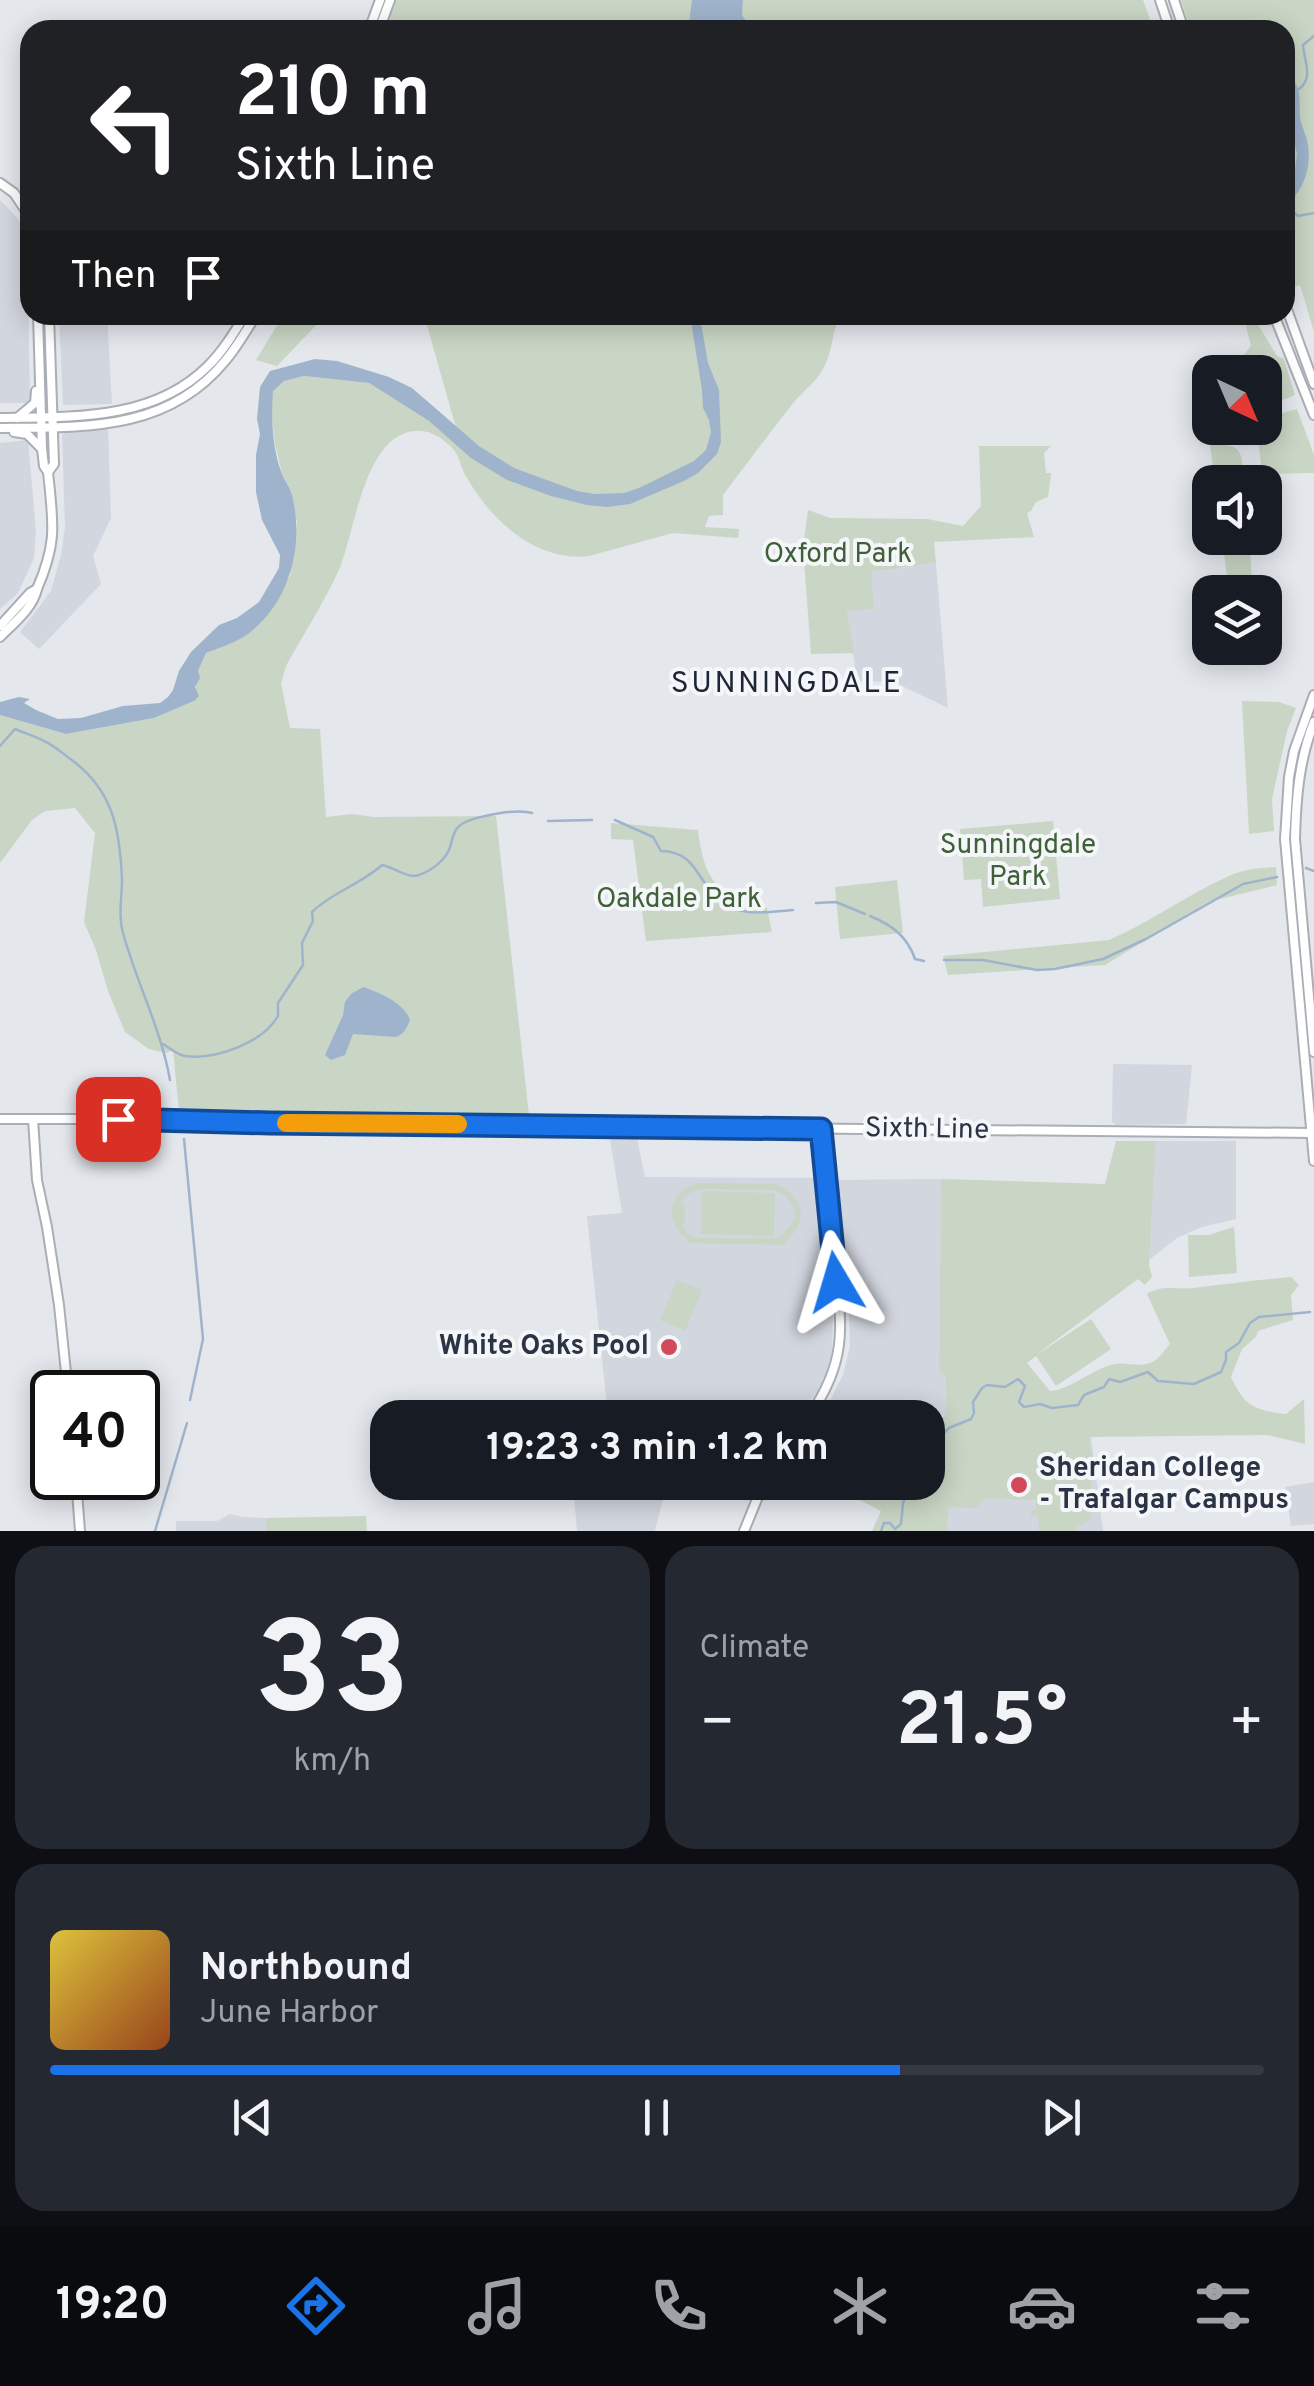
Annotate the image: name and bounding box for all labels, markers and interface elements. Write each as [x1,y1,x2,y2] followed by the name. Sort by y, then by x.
[235,52,431,141] text: 210 m
[70,60,200,190] icon: left
[235,139,435,196] text: Sixth Line
[176,250,231,305] icon: arrive
[70,253,156,302] text: Then
[1192,355,1282,445] north arrow
[1192,355,1282,665] map controls
[1192,465,1282,555] button: sound
[764,537,912,573] park label: Oxford Park
[1192,575,1282,665] button: layers
[671,666,903,703] district label: SUNNINGDALE
[940,828,1096,896] park label: Sunningdale Park
[596,882,762,918] park label: Oakdale Park
[76,1077,161,1162] pin
[91,1092,146,1147] icon: arrive
[864,1111,990,1149] street label: Sixth Line
[784,1230,888,1334] position arrow
[439,1329,649,1365] place label: White Oaks Pool
[658,1336,680,1358] marker: White Oaks Pool
[30,1370,160,1500] speed limit sign: 40
[486,1425,829,1474] text: 19:23 · 3 min · 1.2 km
[1039,1451,1289,1519] place label: Sheridan College - Trafalgar Campus
[1008,1474,1030,1496] marker: Sheridan College - Trafalgar Campus
[254,1594,410,1759] text: 33
[700,1629,809,1669] text: Climate
[896,1677,1067,1772] text: 21.5°
[700,1690,735,1760] text: −
[1229,1690,1264,1760] text: +
[293,1742,371,1782] text: km/h
[200,1945,412,1994] text: Northbound
[200,1994,379,2034] text: June Harbor
[225,2090,280,2145] icon: previous
[629,2090,684,2145] icon: pause
[1034,2090,1089,2145] icon: next
[281,2271,351,2341] icon: directions
[462,2271,532,2341] icon: music
[644,2271,714,2341] icon: phone
[825,2271,895,2341] icon: climate
[1007,2271,1077,2341] icon: car
[1188,2271,1258,2341] icon: filters
[56,2278,169,2335] text: 19:20

